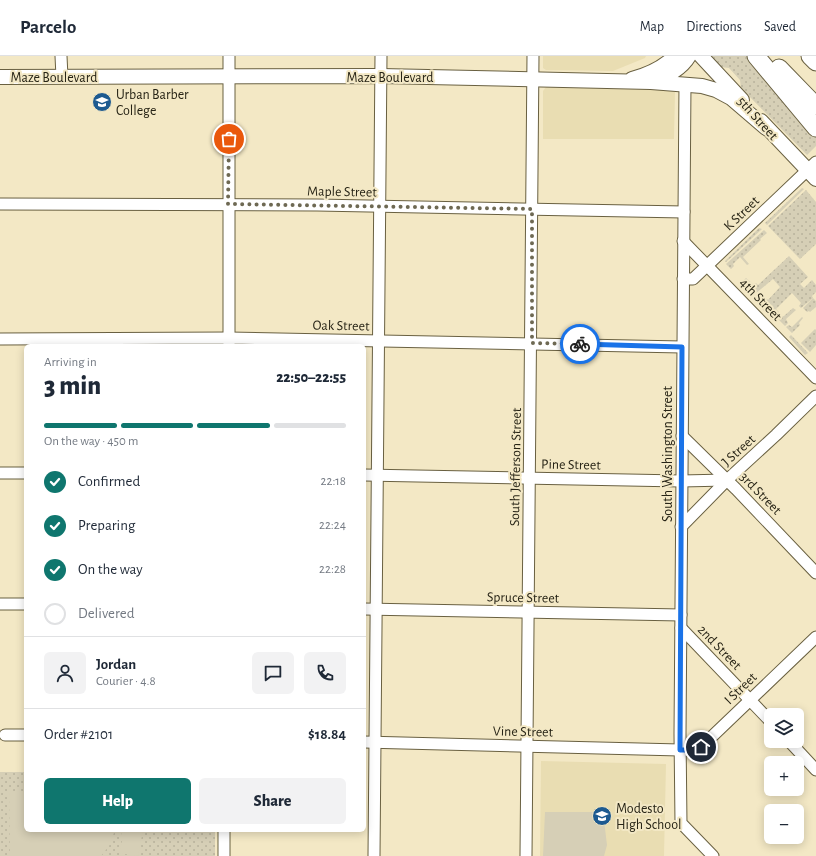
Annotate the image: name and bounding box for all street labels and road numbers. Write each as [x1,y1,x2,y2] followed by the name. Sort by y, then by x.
[11,71,97,85] street label: Maze Boulevard
[347,71,433,85] street label: Maze Boulevard
[734,94,780,143] street label: 5th Street
[307,184,377,200] street label: Maple Street
[721,193,762,234] street label: K Street
[737,275,784,324] street label: 4th Street
[312,319,370,334] street label: Oak Street
[661,385,675,522] street label: South Washington Street
[508,407,524,526] street label: South Jefferson Street
[719,432,758,469] street label: J Street
[541,457,601,473] street label: Pine Street
[737,470,784,518] street label: 3rd Street
[487,590,560,606] street label: Spruce Street
[695,623,744,673] street label: 2nd Street
[722,670,760,707] street label: I Street
[493,724,554,740] street label: Vine Street

